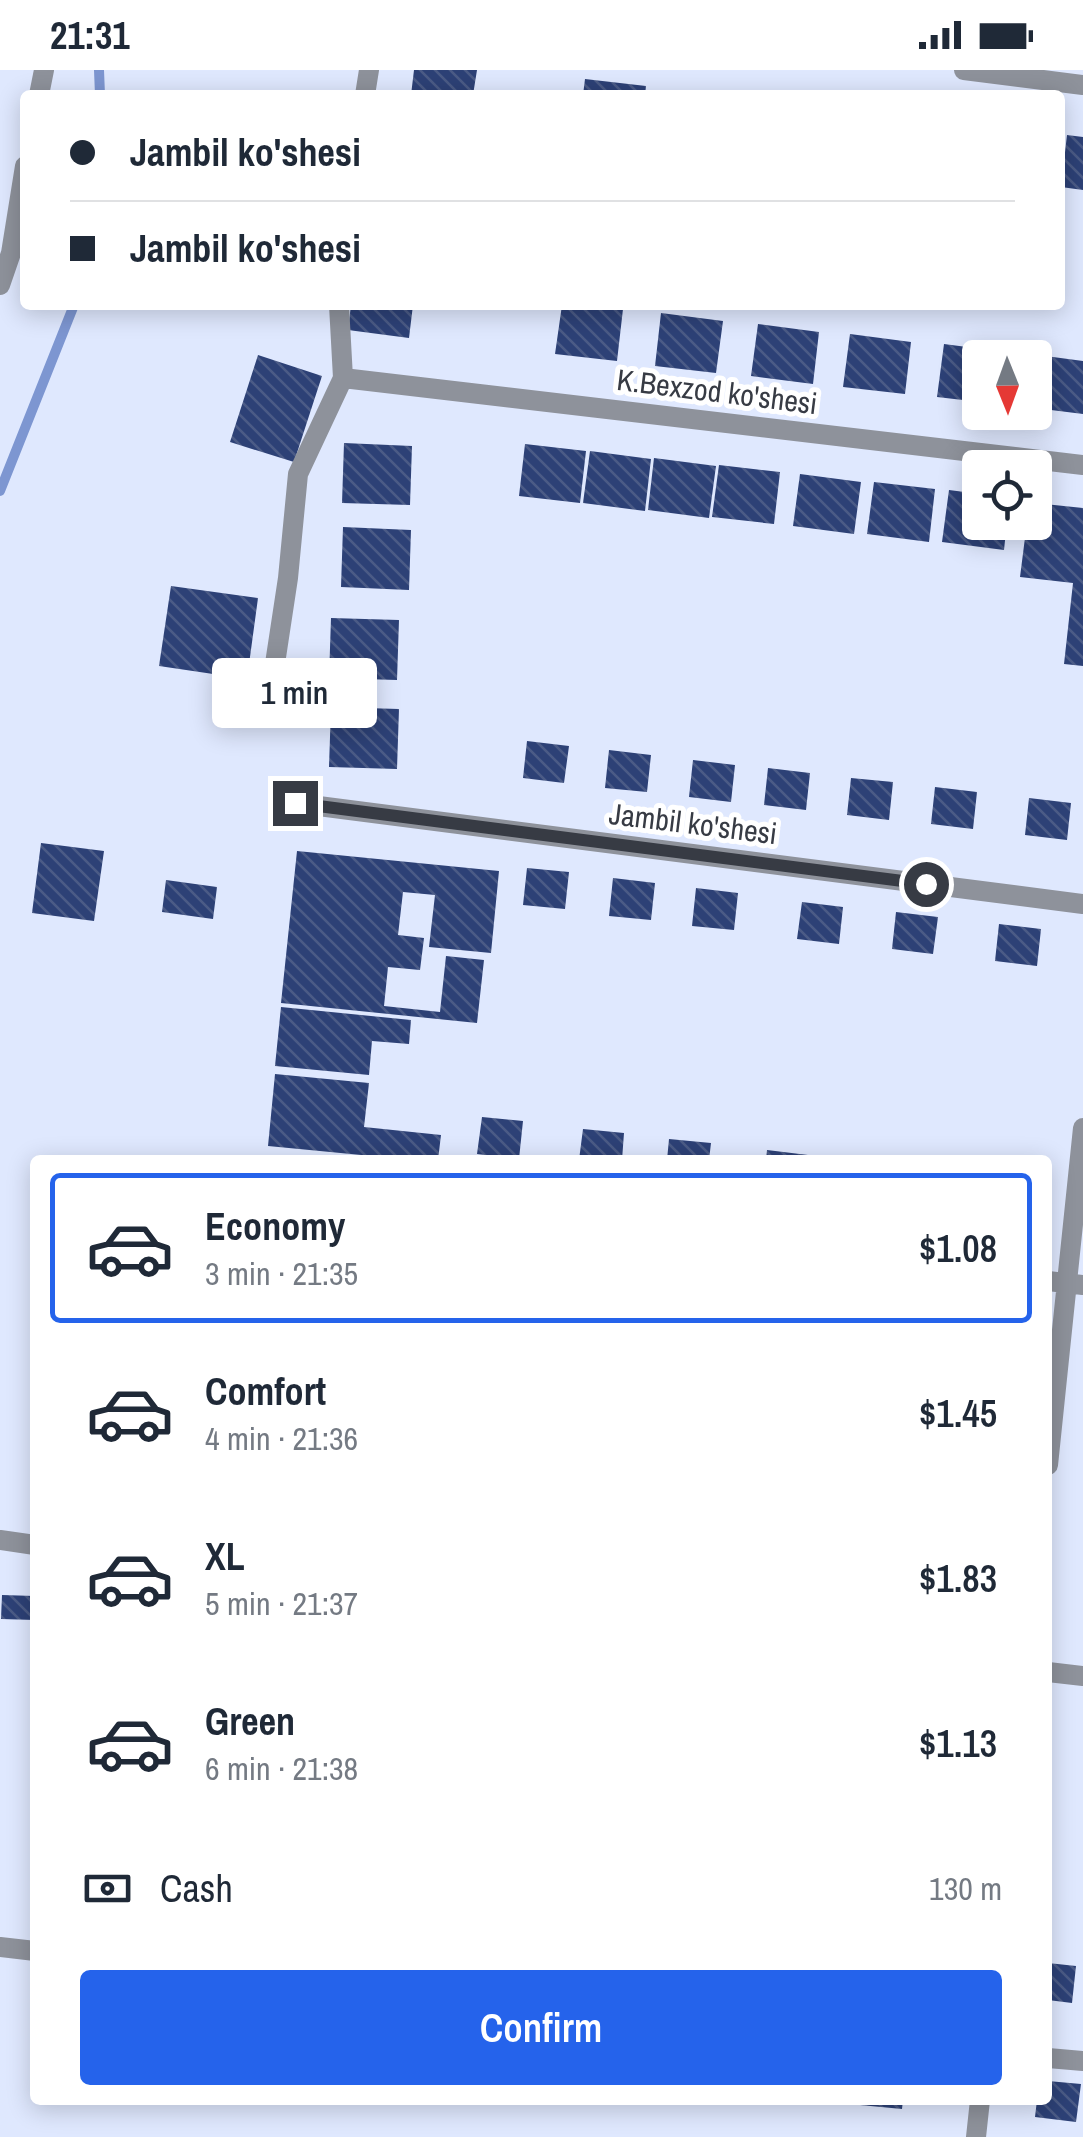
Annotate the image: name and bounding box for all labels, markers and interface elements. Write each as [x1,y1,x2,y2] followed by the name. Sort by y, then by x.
[50,10,130,61] text: 21:31
[130,127,361,178] text: Jambil ko'shesi
[130,223,361,274] text: Jambil ko'shesi
[962,340,1052,430] north arrow
[962,340,1052,540] map controls
[615,359,820,423] street label: K.Bexzod ko'shesi
[962,450,1052,540] button: locate
[212,658,378,728] callout: 1 min
[261,671,328,714] text: 1 min
[273,781,318,826] route end
[607,793,779,853] street label: Jambil ko'shesi
[904,862,949,907] route start
[205,1201,345,1252] text: Economy
[85,1203,175,1293] icon: car
[919,1223,997,1274] text: $1.08
[205,1252,358,1295] text: 3 min · 21:35
[205,1366,326,1417] text: Comfort
[85,1368,175,1458] icon: car
[919,1388,997,1439] text: $1.45
[205,1417,358,1460] text: 4 min · 21:36
[205,1531,245,1582] text: XL
[85,1533,175,1623] icon: car
[919,1553,997,1604] text: $1.83
[205,1582,358,1625] text: 5 min · 21:37
[205,1696,295,1747] text: Green
[85,1698,175,1788] icon: car
[919,1718,997,1769] text: $1.13
[205,1747,358,1790] text: 6 min · 21:38
[80,1861,135,1916] icon: cash
[160,1863,233,1914] text: Cash
[929,1867,1002,1910] text: 130 m
[80,1970,1002,2085] button: Confirm

